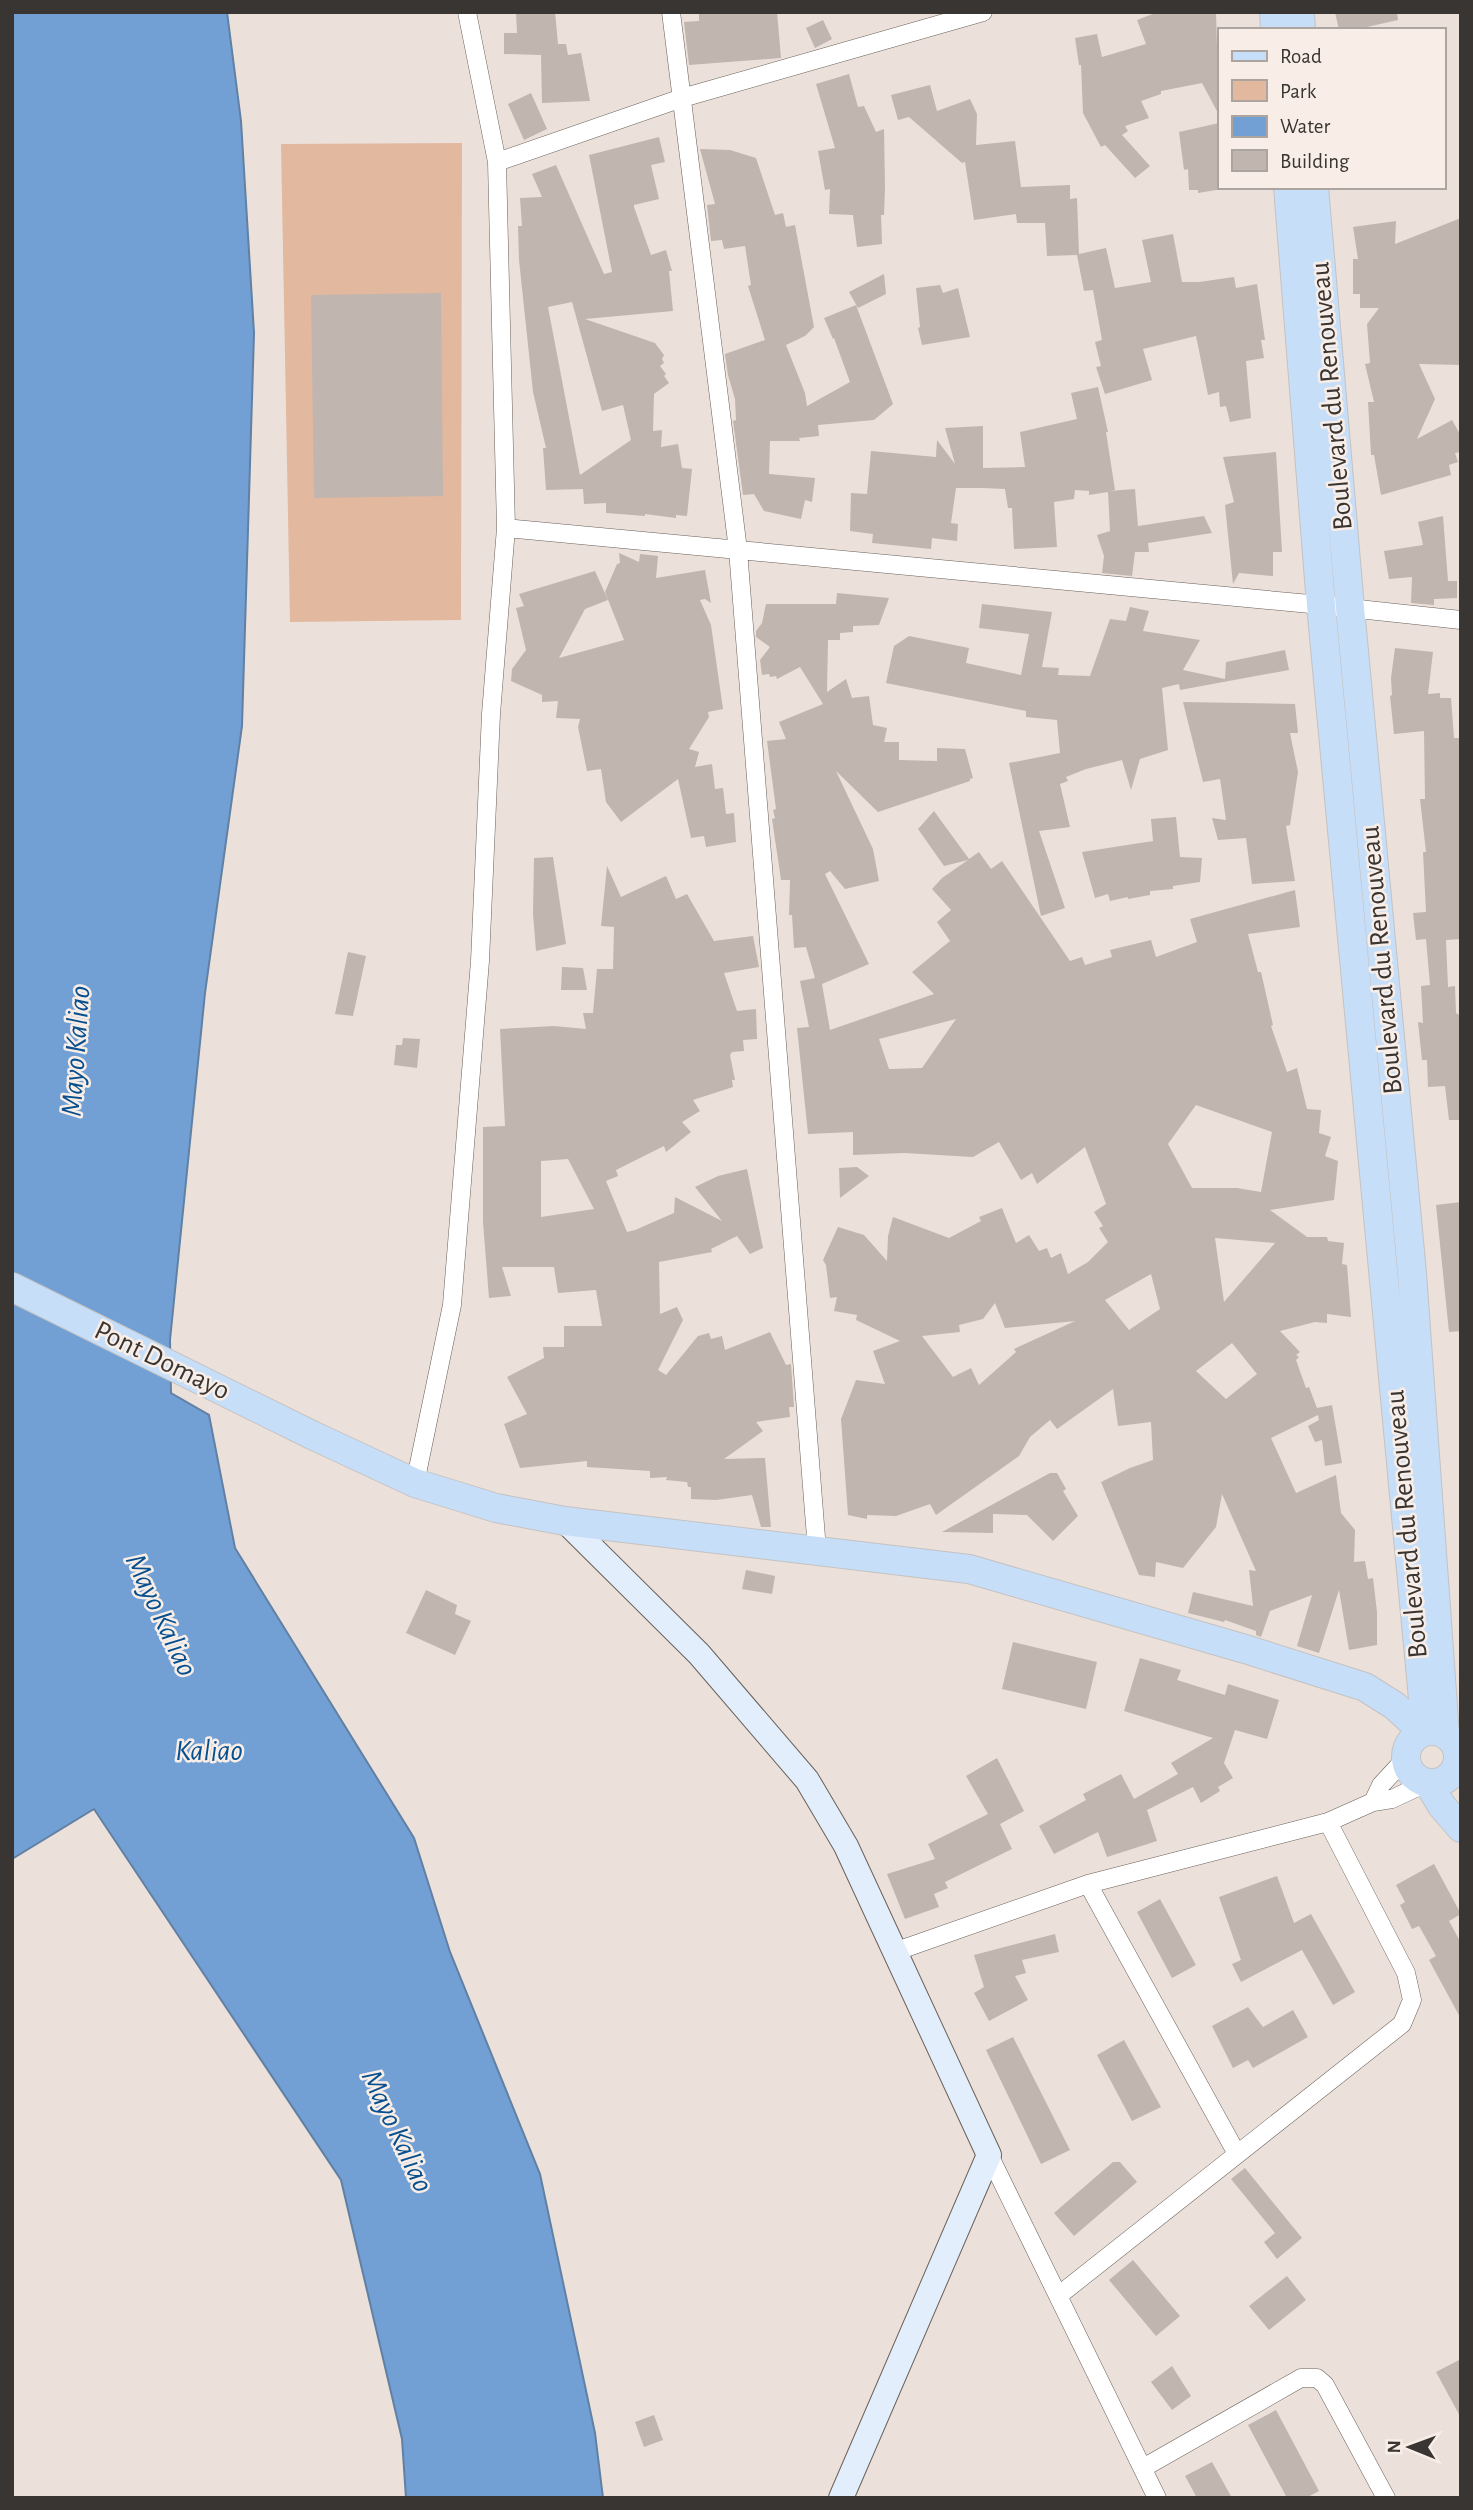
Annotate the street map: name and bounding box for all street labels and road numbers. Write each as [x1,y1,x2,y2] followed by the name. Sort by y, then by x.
[1306,261,1358,531] street label: Boulevard du Renouveau
[1356,825,1408,1095] street label: Boulevard du Renouveau
[90,1316,234,1406] street label: Pont Domayo
[1381,1389,1433,1659] street label: Boulevard du Renouveau

